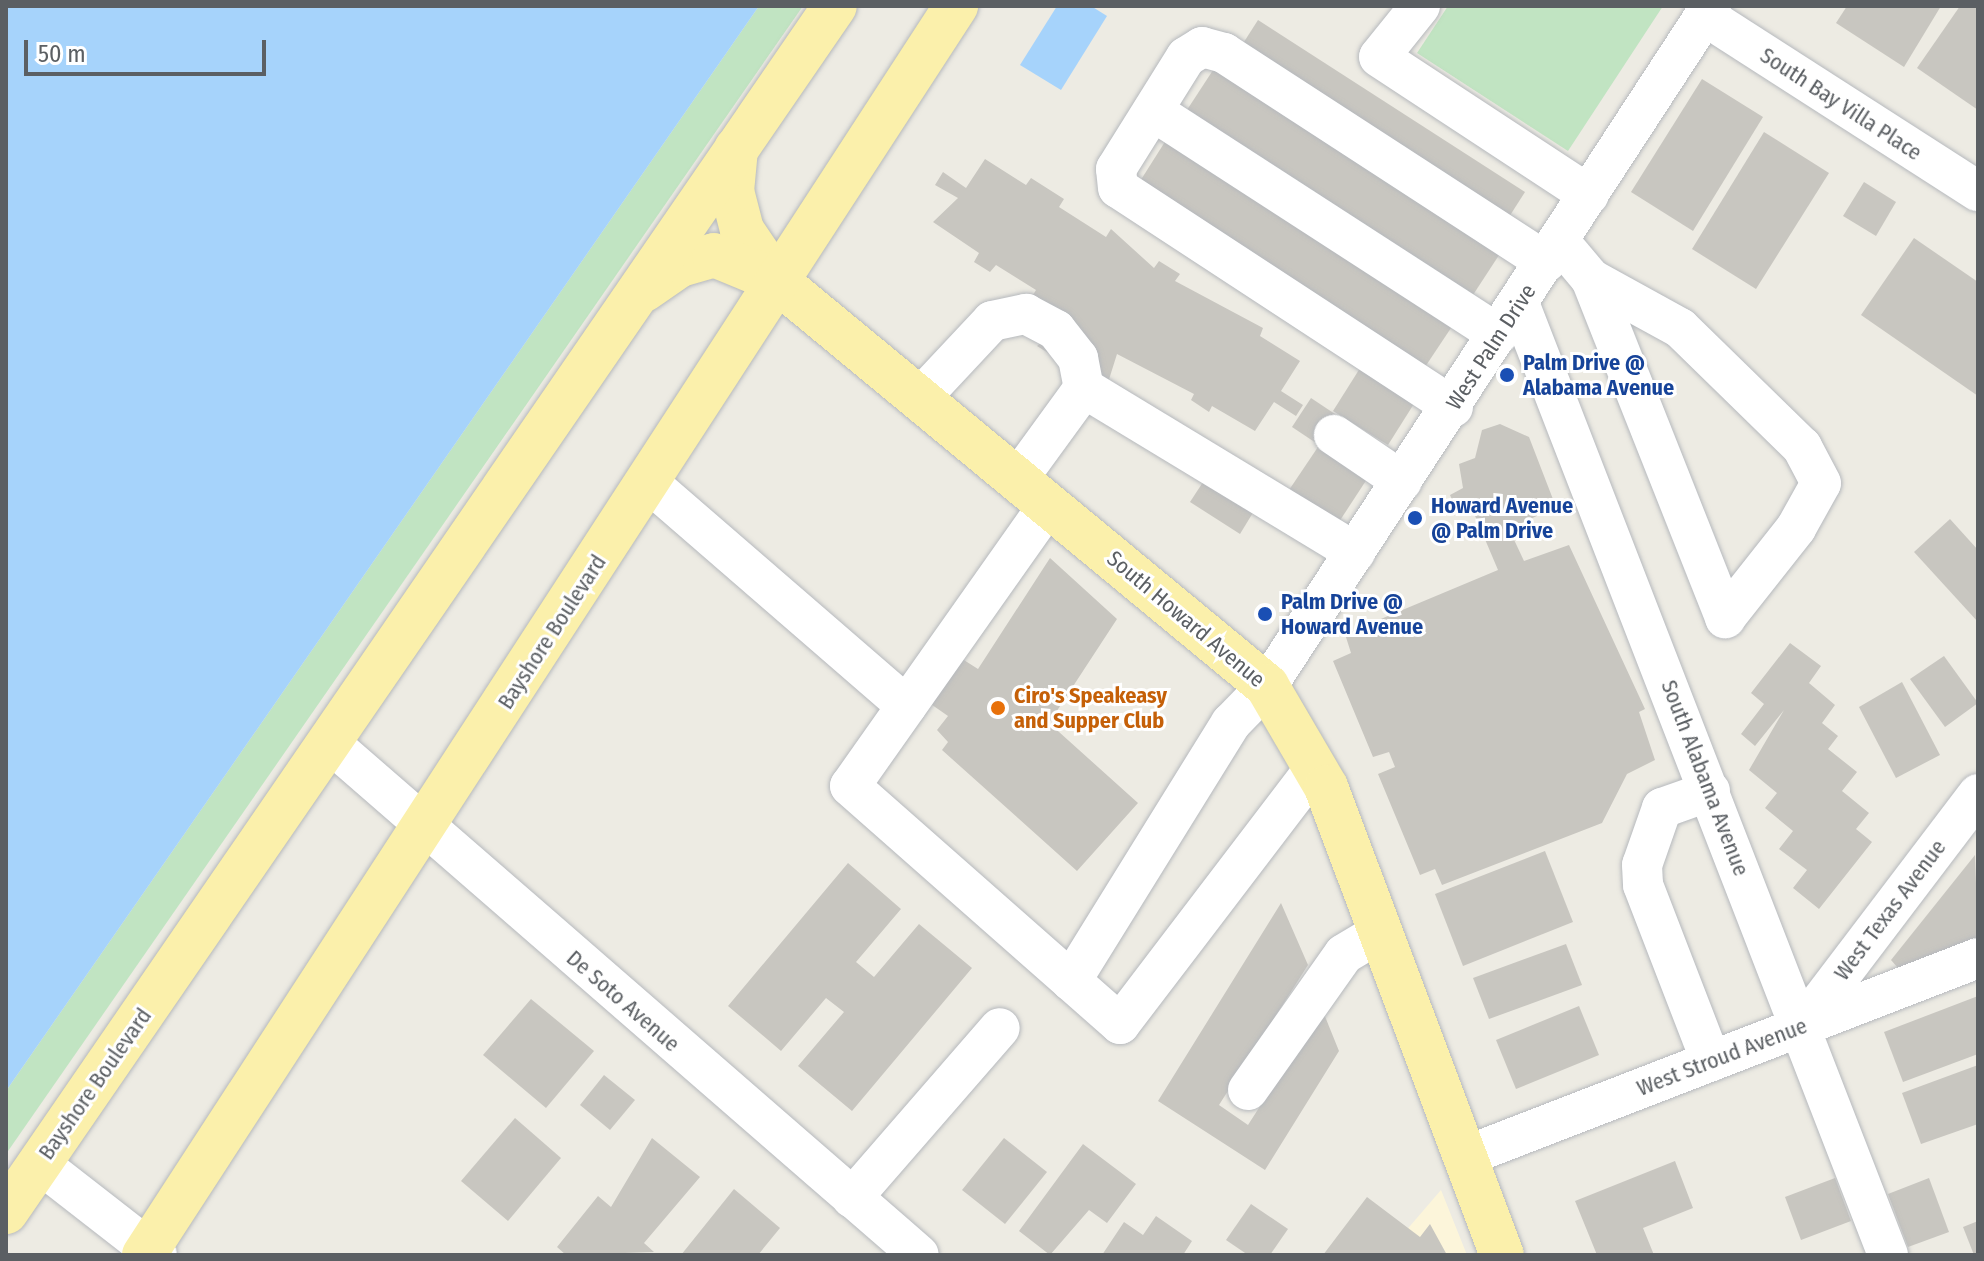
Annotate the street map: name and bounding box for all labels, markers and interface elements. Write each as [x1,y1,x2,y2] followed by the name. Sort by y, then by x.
[28,24,270,74] scale bar
[38,40,86,68] text: 50 m
[1755,42,1927,166] street label: South Bay Villa Place
[1441,279,1541,415] street label: West Palm Drive
[1523,349,1674,400] place label: Palm Drive @ Alabama Avenue
[1498,366,1516,384] marker: Palm Drive @ Alabama Avenue
[1431,492,1573,544] place label: Howard Avenue @ Palm Drive
[1406,509,1424,527] marker: Howard Avenue @ Palm Drive
[1102,545,1270,693] street label: South Howard Avenue
[492,550,612,714] street label: Bayshore Boulevard
[1281,588,1423,640] place label: Palm Drive @ Howard Avenue
[1256,605,1274,623] marker: Palm Drive @ Howard Avenue
[1656,677,1754,879] street label: South Alabama Avenue
[1014,682,1167,734] place label: Ciro's Speakeasy and Supper Club
[989,699,1007,717] marker: Ciro's Speakeasy and Supper Club
[1829,835,1951,985] street label: West Texas Avenue
[561,945,685,1057] street label: De Soto Avenue
[33,1003,157,1165] street label: Bayshore Boulevard
[1633,1012,1811,1102] street label: West Stroud Avenue

